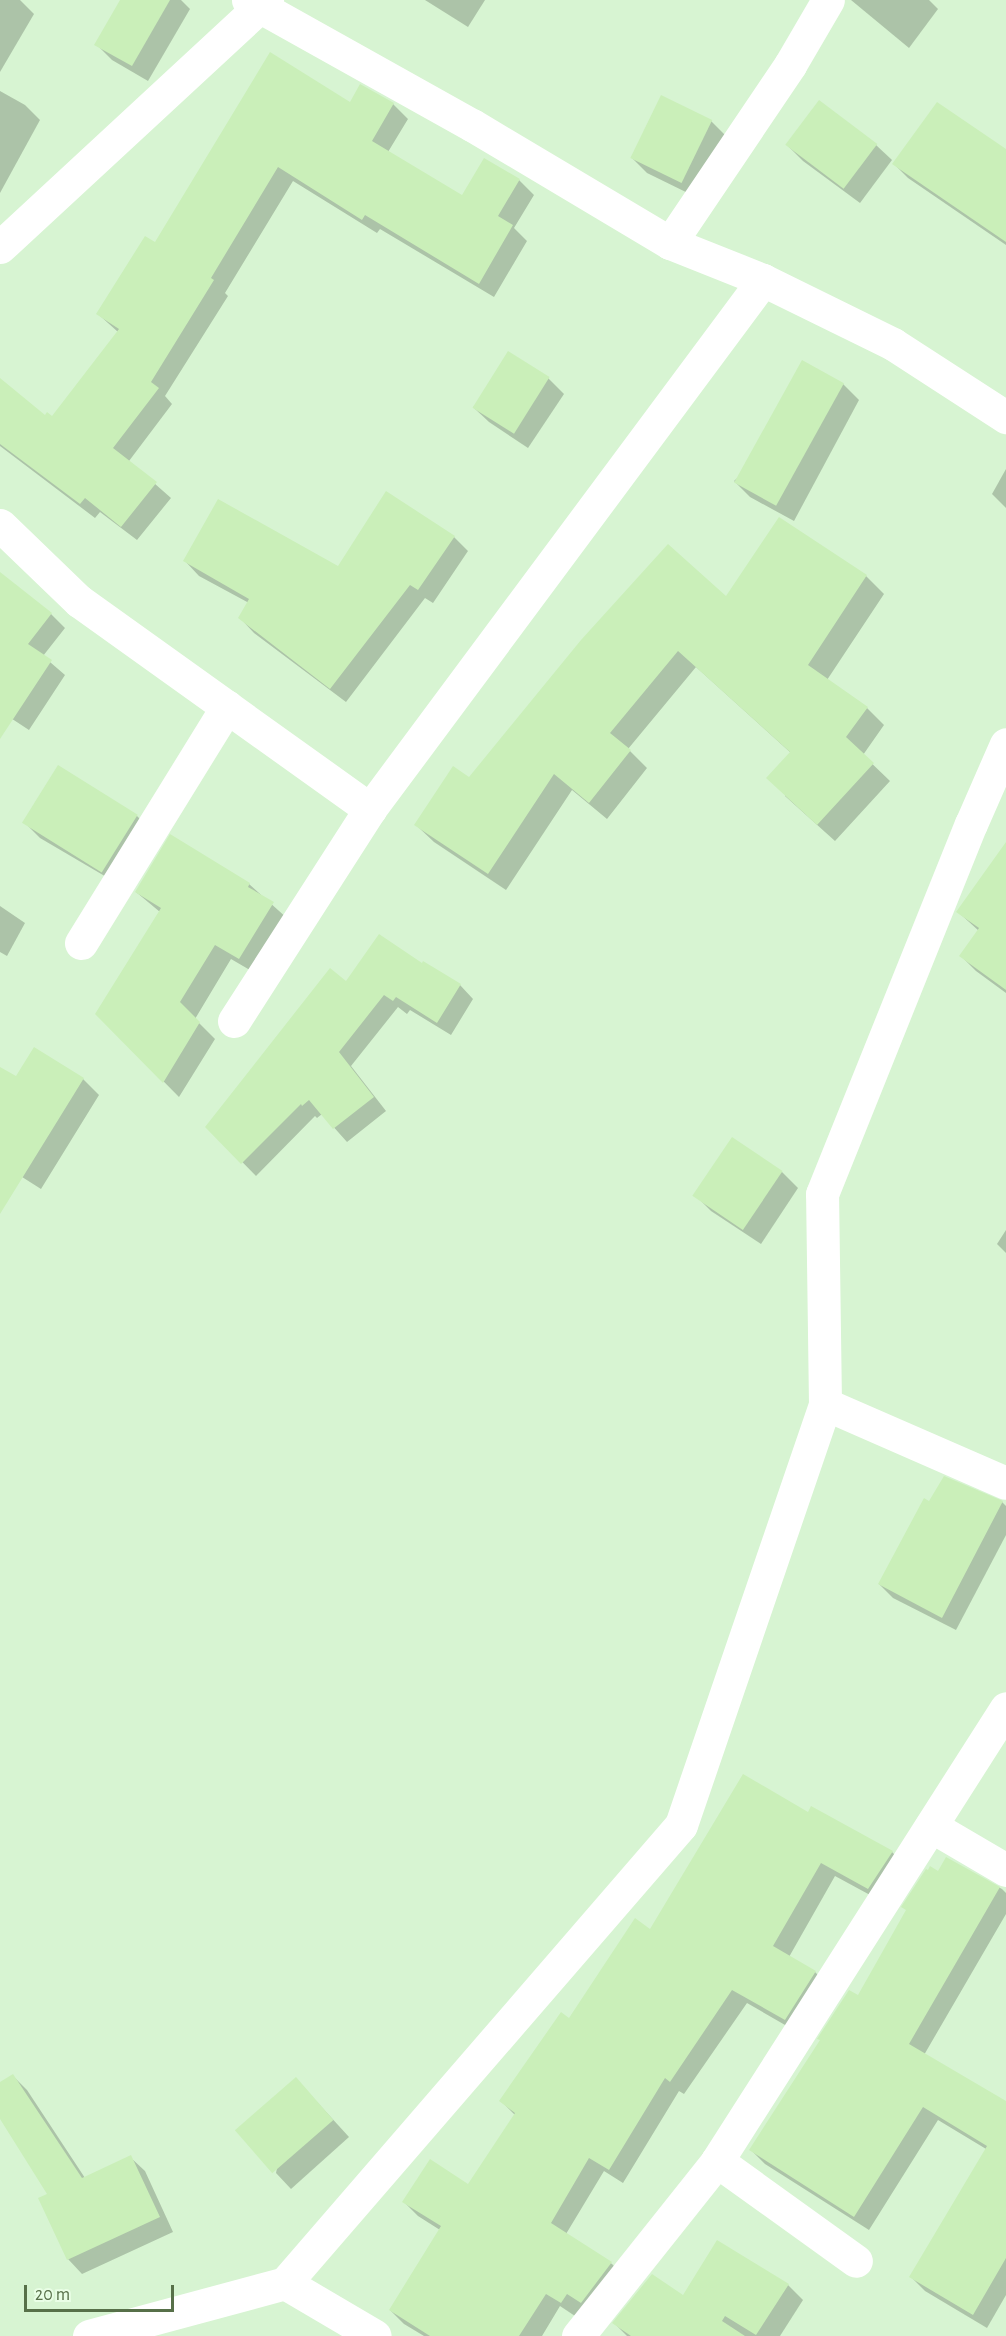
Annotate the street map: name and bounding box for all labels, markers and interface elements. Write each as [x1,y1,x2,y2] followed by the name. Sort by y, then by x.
[27,2273,177,2311] scale bar
[35,2286,70,2304] text: 20 m

